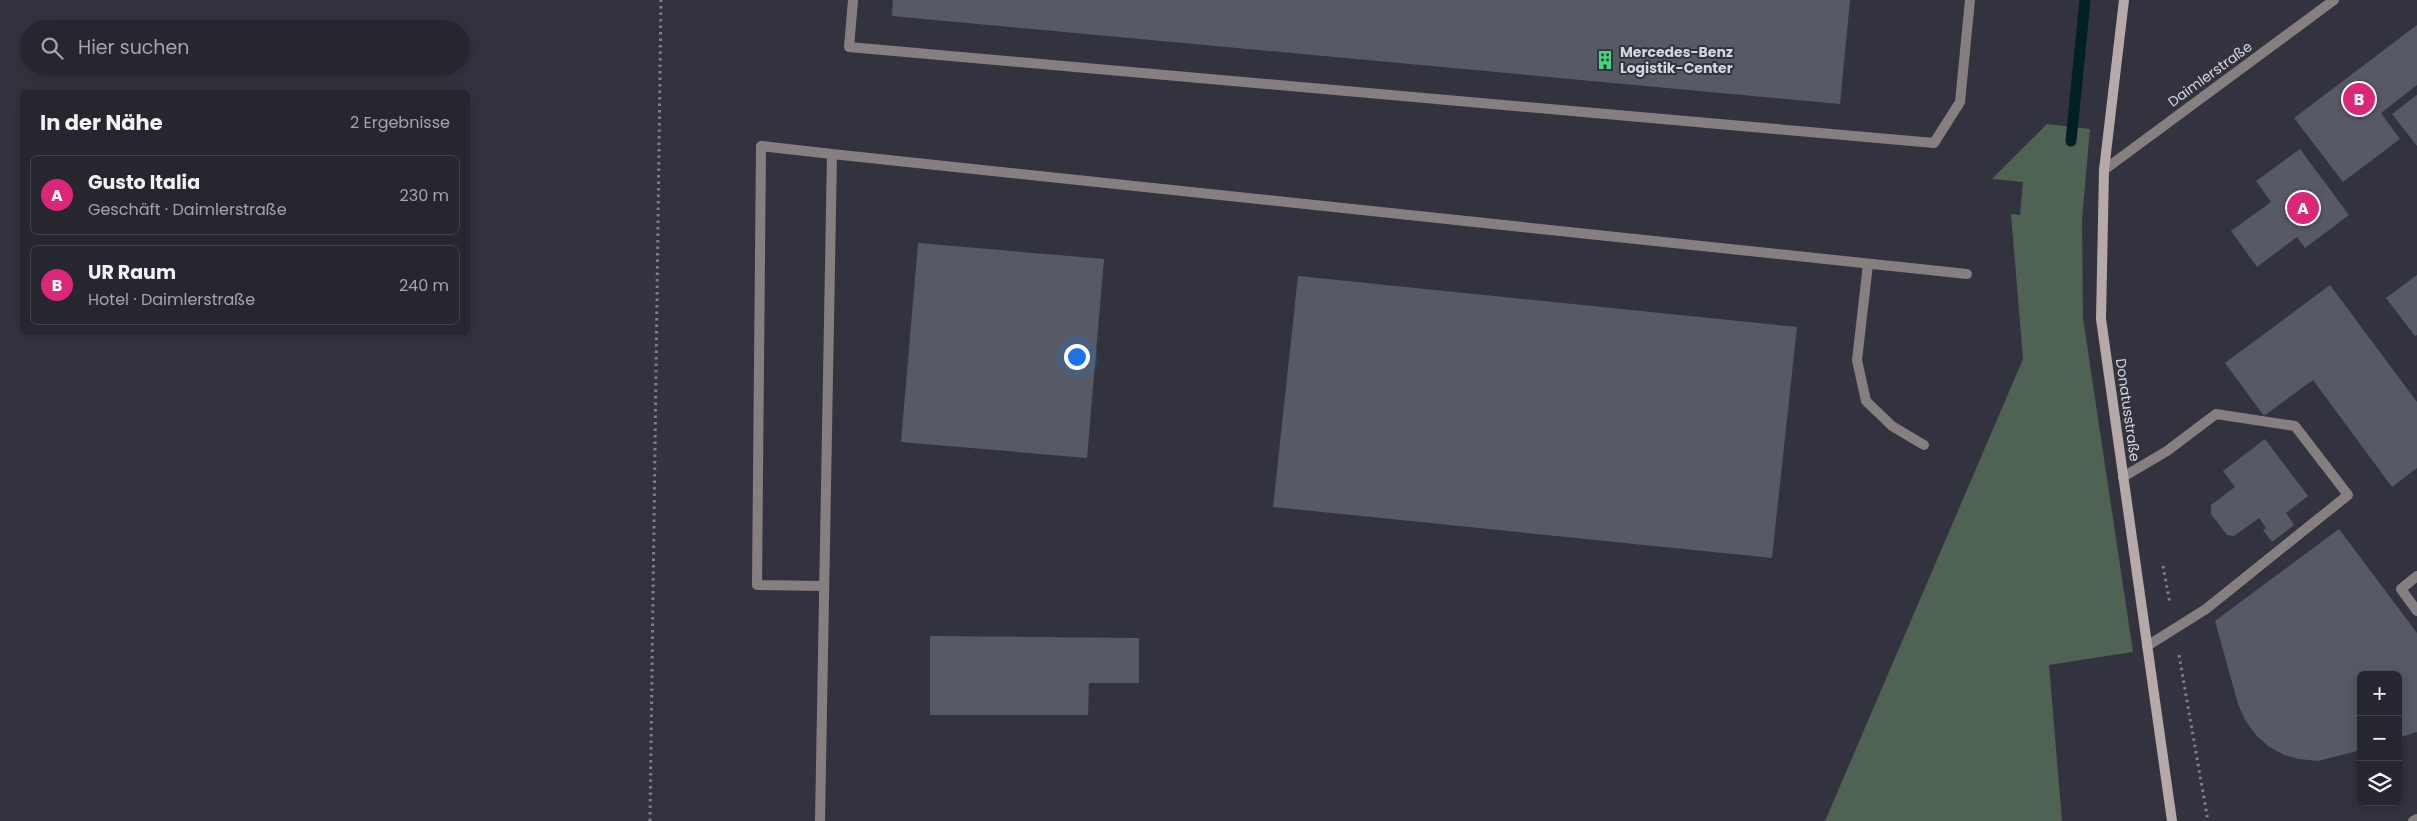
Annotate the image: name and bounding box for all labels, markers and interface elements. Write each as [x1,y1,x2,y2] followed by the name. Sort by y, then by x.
[20,20,470,75] search box
[38,34,66,62] icon: search
[78,34,189,61] text: Hier suchen
[2164,36,2257,111] street label: Daimlerstraße
[1620,42,1733,78] place label: Mercedes-Benz Logistik-Center
[1594,49,1616,71] building icon: Mercedes-Benz Logistik-Center
[2343,80,2375,118] pin: B
[40,108,163,137] text: In der Nähe
[350,111,450,134] text: 2 Ergebnisse
[88,169,200,196] text: Gusto Italia
[51,184,63,207] text: A
[400,184,449,207] text: 230 m
[2287,189,2319,227] pin: A
[88,198,287,221] text: Geschäft · Daimlerstraße
[88,259,176,286] text: UR Raum
[52,274,62,297] text: B
[399,274,449,297] text: 240 m
[88,288,255,311] text: Hotel · Daimlerstraße
[1064,344,1090,370] your location
[2111,357,2145,463] street label: Donatusstraße
[2357,671,2402,806] map controls
[2357,671,2402,716] button: +
[2357,716,2402,761] button: −
[2357,761,2402,806] button: layers

